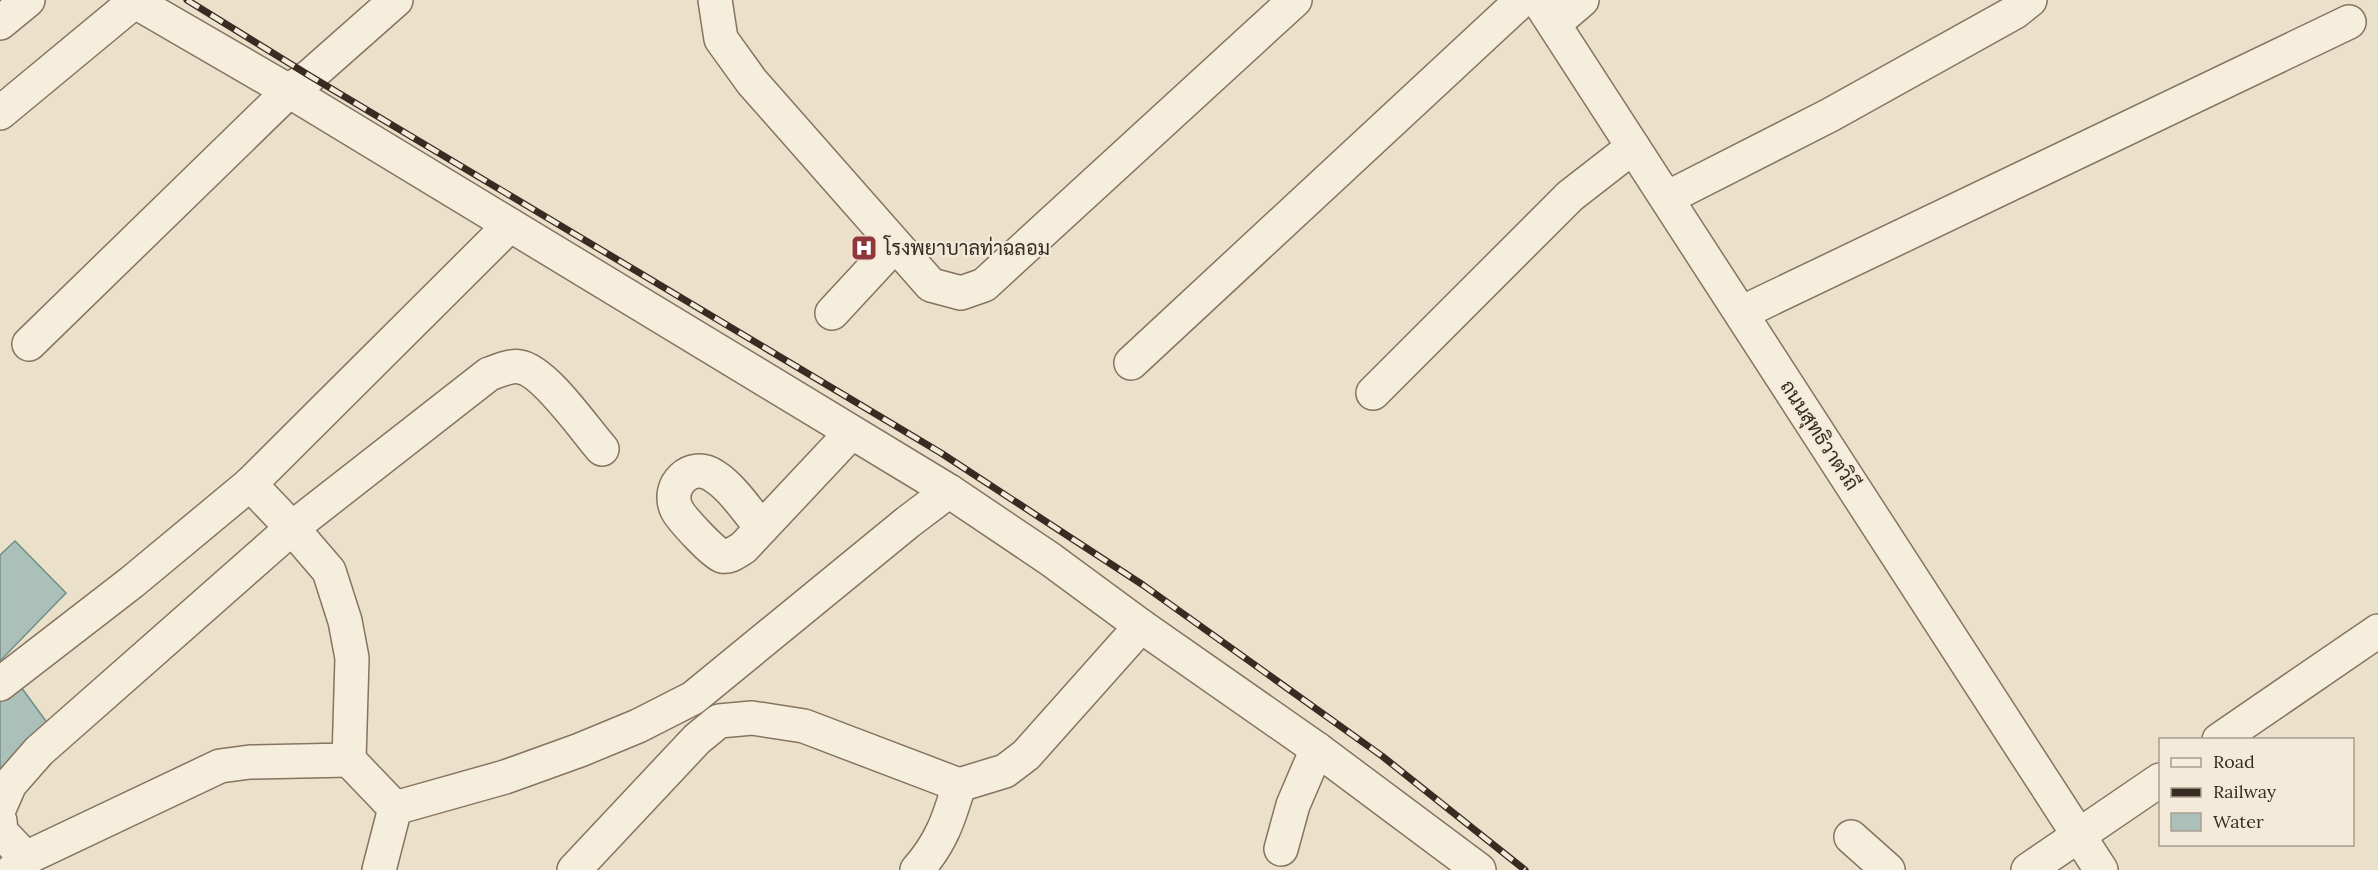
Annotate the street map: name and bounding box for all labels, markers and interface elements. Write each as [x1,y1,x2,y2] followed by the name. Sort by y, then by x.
[849,233,879,263] hospital icon: โรงพยาบาลท่าฉลอม
[883,235,1050,260] place label: โรงพยาบาลท่าฉลอม
[1774,375,1865,496] street label: ถนนสุทธิวาตวิถี
[2159,738,2354,846] legend
[2213,750,2255,773] text: Road
[2213,780,2277,803] text: Railway
[2213,810,2264,833] text: Water

